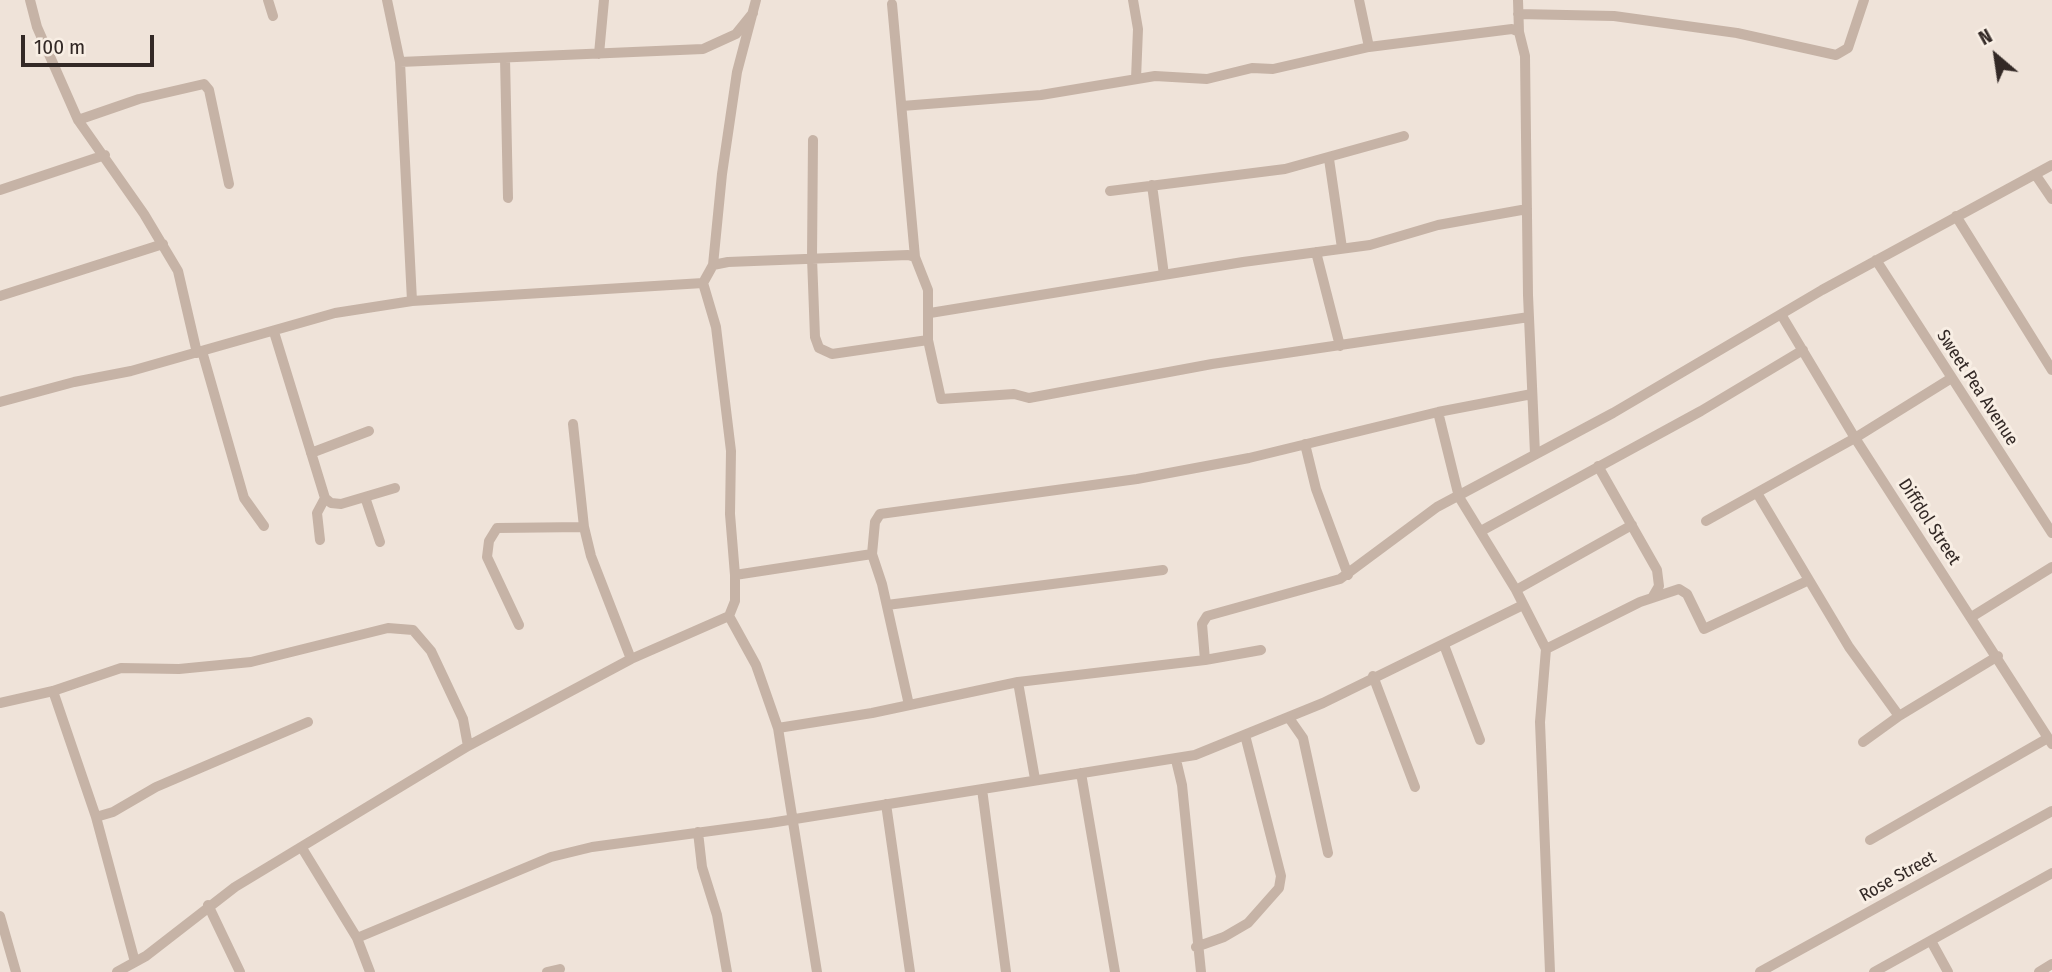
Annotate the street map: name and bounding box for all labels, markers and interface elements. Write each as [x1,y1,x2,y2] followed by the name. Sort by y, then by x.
[24,21,158,65] scale bar
[1961,21,2031,91] north arrow
[1975,24,1996,50] text: N
[34,34,85,60] text: 100 m
[1932,326,2022,450] street label: Sweet Pea Avenue
[1893,475,1965,569] street label: Diffdol Street
[1856,847,1940,907] street label: Rose Street

